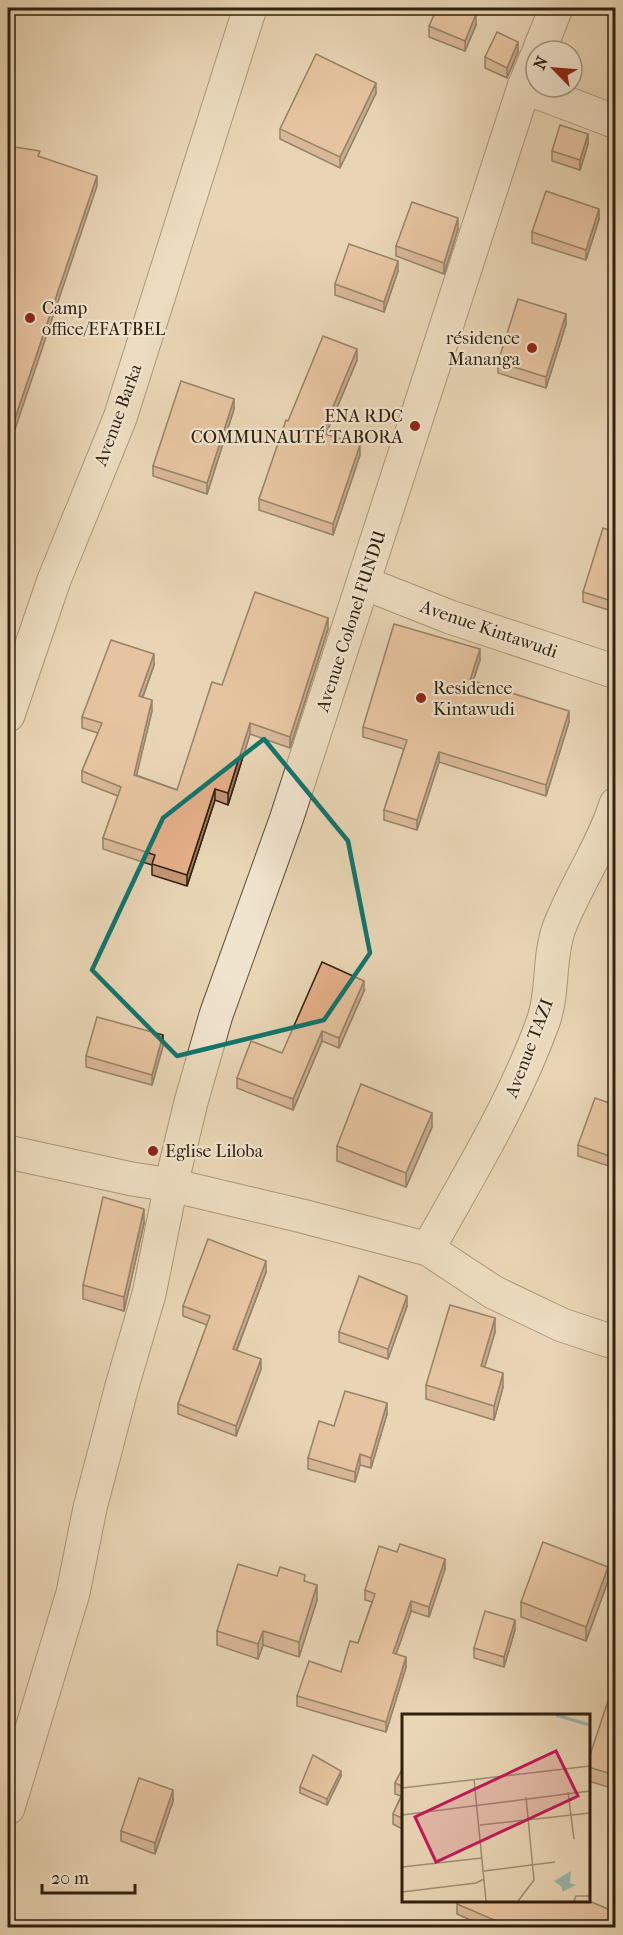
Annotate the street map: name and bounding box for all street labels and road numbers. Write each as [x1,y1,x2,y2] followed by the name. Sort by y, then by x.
[90,361,147,470] street label: Avenue Barka
[312,528,391,716] street label: Avenue Colonel FUNDU
[417,596,561,663] street label: Avenue Kintawudi
[501,996,558,1102] street label: Avenue TAZI

